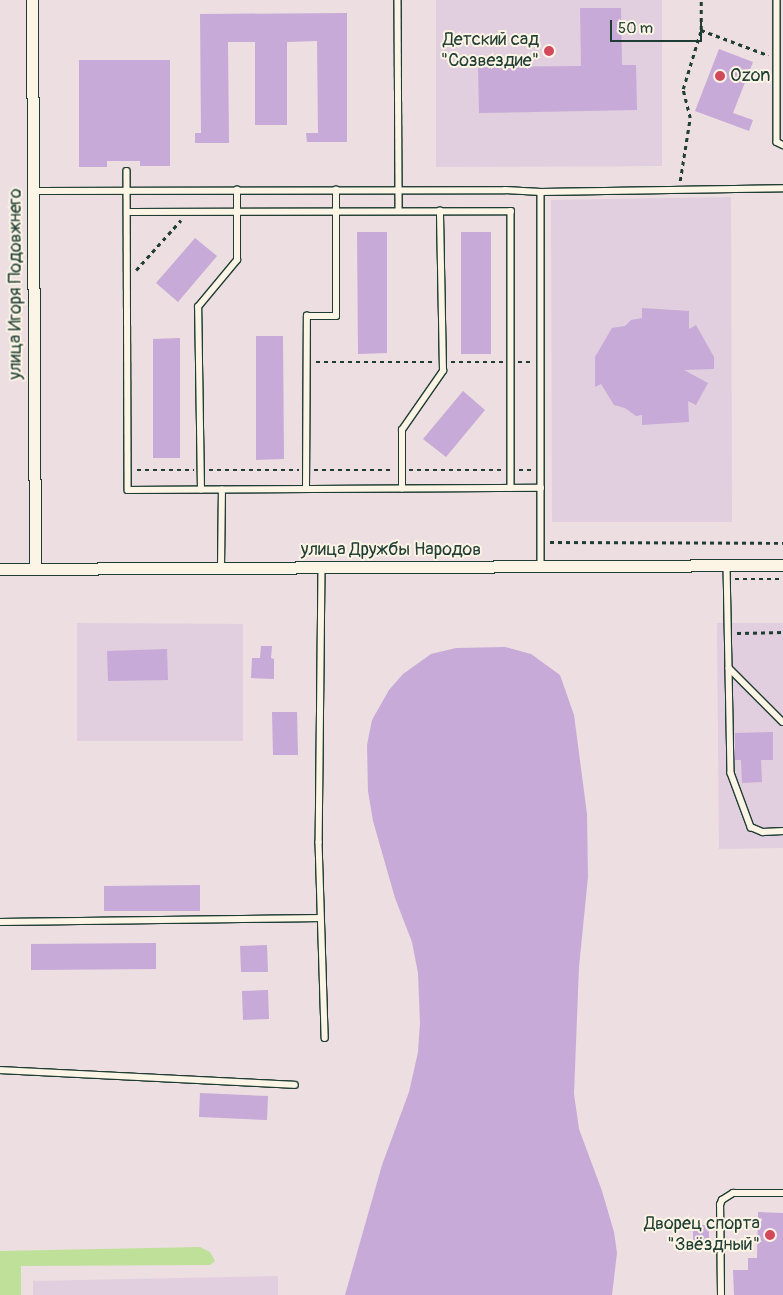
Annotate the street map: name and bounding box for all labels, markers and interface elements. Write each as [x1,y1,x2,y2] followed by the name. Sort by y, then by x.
[613,10,706,42] scale bar
[618,19,653,38] text: 50 m
[441,30,539,72] place label: Детский сад "Созвездие"
[543,45,555,57] marker: Детский сад "Созвездие"
[730,65,770,87] place label: Ozon
[714,70,726,82] marker: Ozon
[5,188,27,380] street label: улица Игоря Подовжнего
[301,539,481,561] street label: улица Дружбы Народов
[644,1214,760,1256] place label: Дворец спорта "Звёздный"
[764,1229,776,1241] marker: Дворец спорта "Звёздный"

